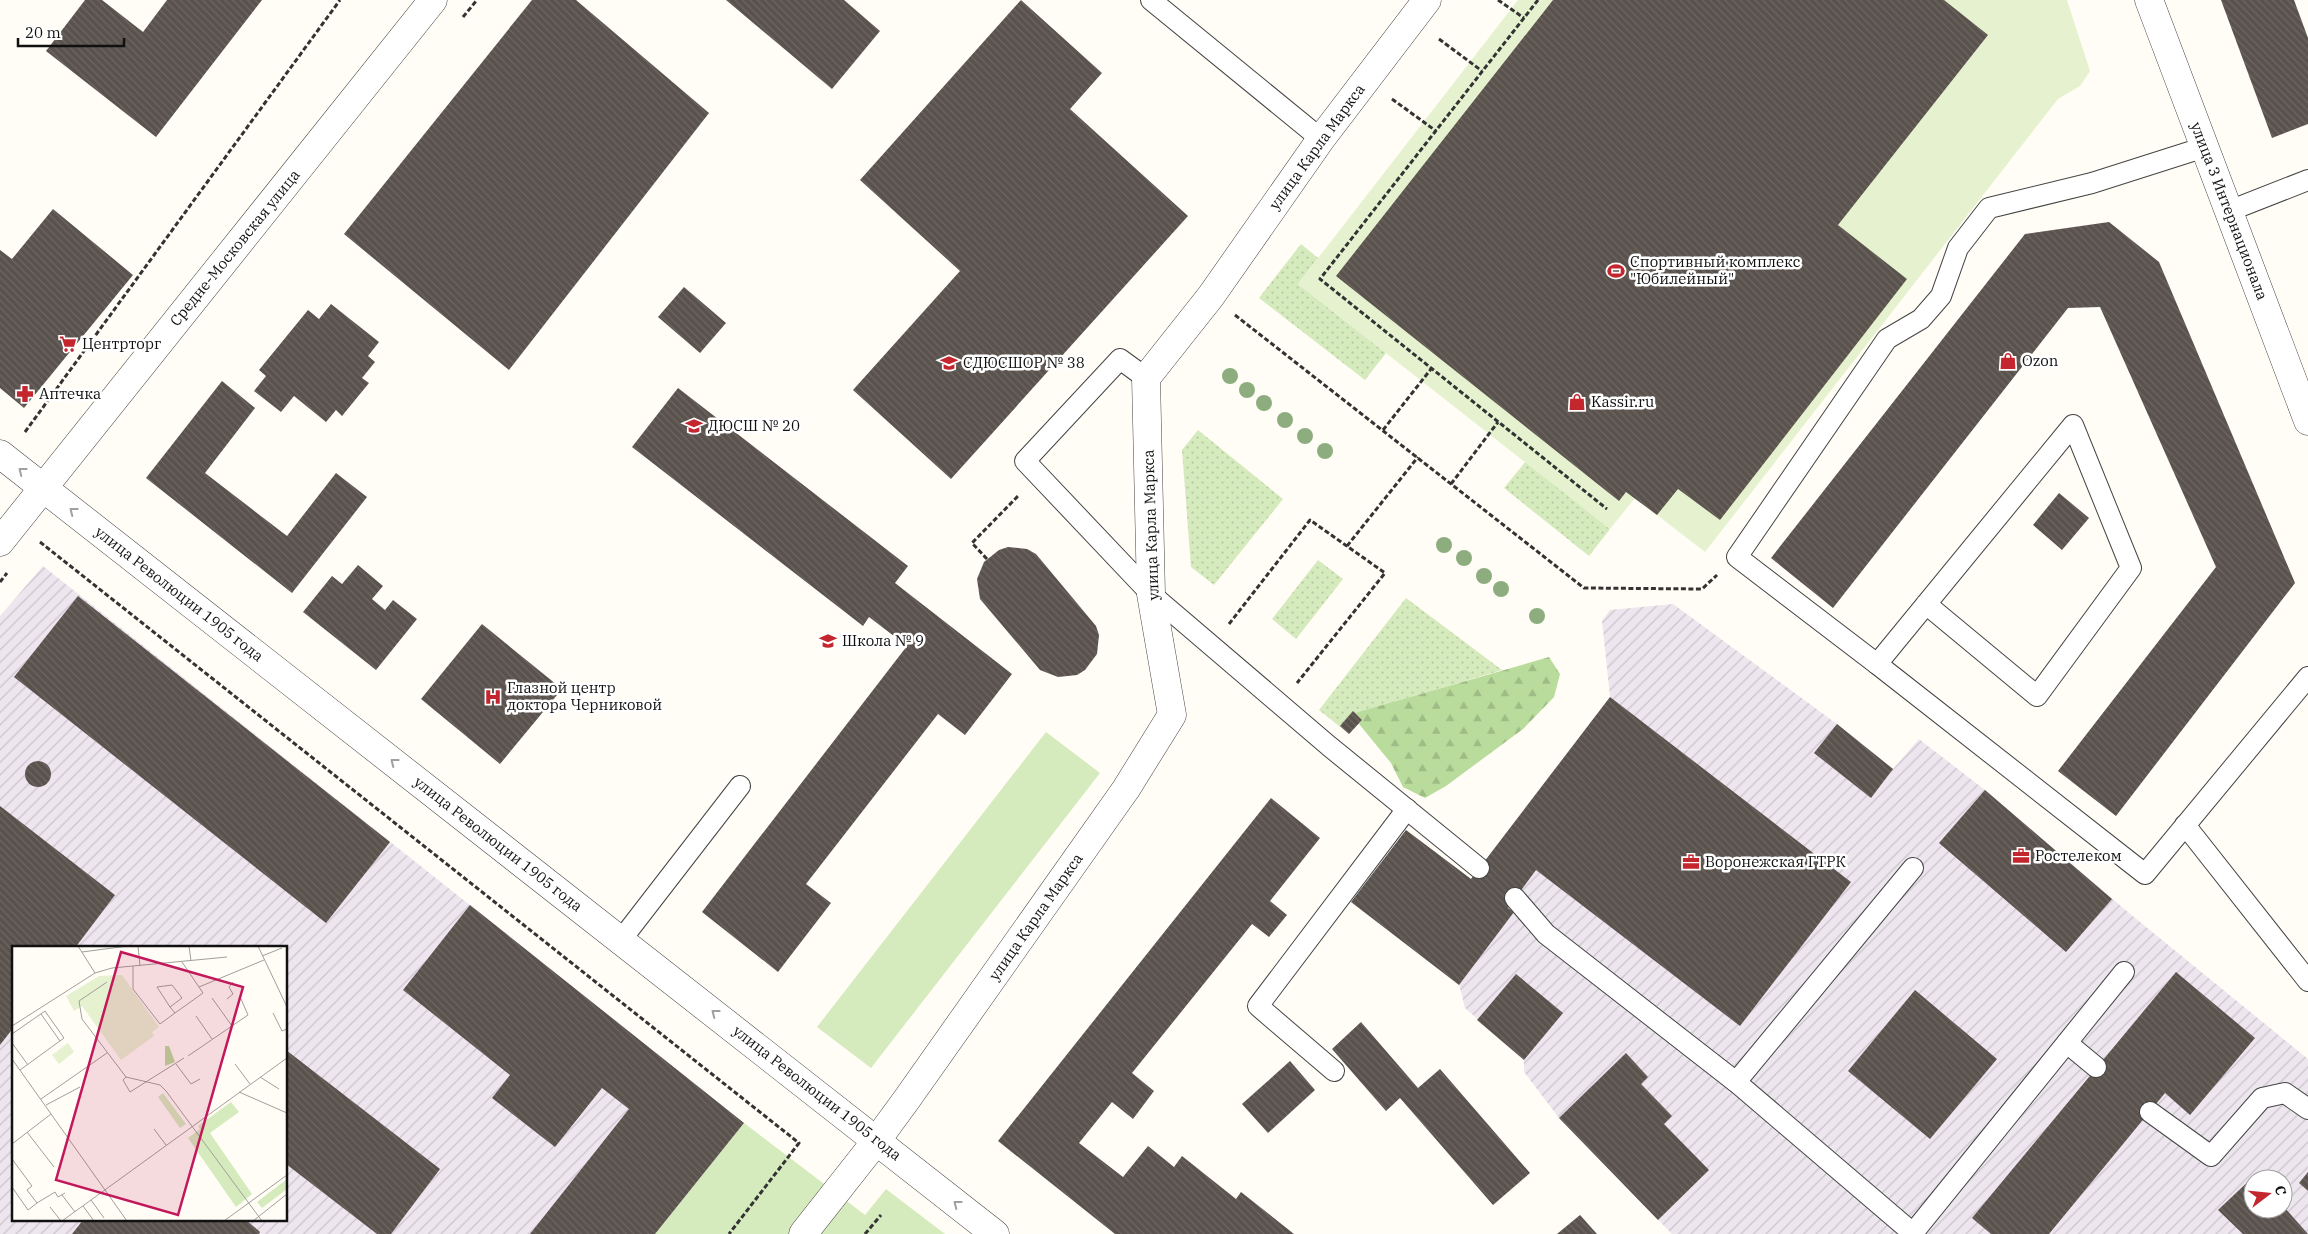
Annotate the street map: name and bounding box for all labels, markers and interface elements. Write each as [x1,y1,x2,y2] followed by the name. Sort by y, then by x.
[18,15,124,47] scale bar
[25,23,61,42] text: 20 m
[1265,80,1369,213] street label: улица Карла Маркса
[2187,119,2272,302] street label: улица 3 Интернационала
[166,165,304,330] street label: Средне-Московская улица
[1630,252,1801,288] place label: Спортивный комплекс "Юбилейный"
[1606,261,1626,281] sports icon: Спортивный комплекс "Юбилейный"
[58,334,78,354] supermarket icon: Центрторг
[82,334,161,353] place label: Центрторг
[1998,351,2018,371] shop icon: Ozon
[2022,351,2059,370] place label: Ozon
[939,353,959,373] school or university icon: СДЮСШОР № 38
[963,353,1085,372] place label: СДЮСШОР № 38
[15,384,35,404] pharmacy icon: Аптечка
[39,384,101,403] place label: Аптечка
[1567,392,1587,412] shop icon: Kassir.ru
[1591,392,1654,411] place label: Kassir.ru
[684,416,704,436] school or university icon: ДЮСШ № 20
[708,416,800,435] place label: ДЮСШ № 20
[1138,449,1163,601] street label: улица Карла Маркса
[18,468,28,477] one-way arrow
[69,508,78,517] one-way arrow
[91,522,267,665] street label: улица Революции 1905 года
[818,631,838,651] school or university icon: Школа № 9
[842,631,924,650] place label: Школа № 9
[507,678,662,714] place label: Глазной центр доктора Черниковой
[483,687,503,707] hospital icon: Глазной центр доктора Черниковой
[390,759,399,768] one-way arrow
[410,772,586,915] street label: улица Революции 1905 года
[2011,846,2031,866] office icon: Ростелеком
[2035,846,2122,865] place label: Ростелеком
[984,849,1087,984] street label: улица Карла Маркса
[1681,852,1701,872] office icon: Воронежская ГТРК
[1705,852,1847,871] place label: Воронежская ГТРК
[12,946,288,1222] inset map
[711,1010,720,1019] one-way arrow
[729,1021,905,1164] street label: улица Революции 1905 года
[2243,1169,2293,1219] north arrow
[2271,1183,2290,1197] text: С
[954,1201,963,1209] one-way arrow

